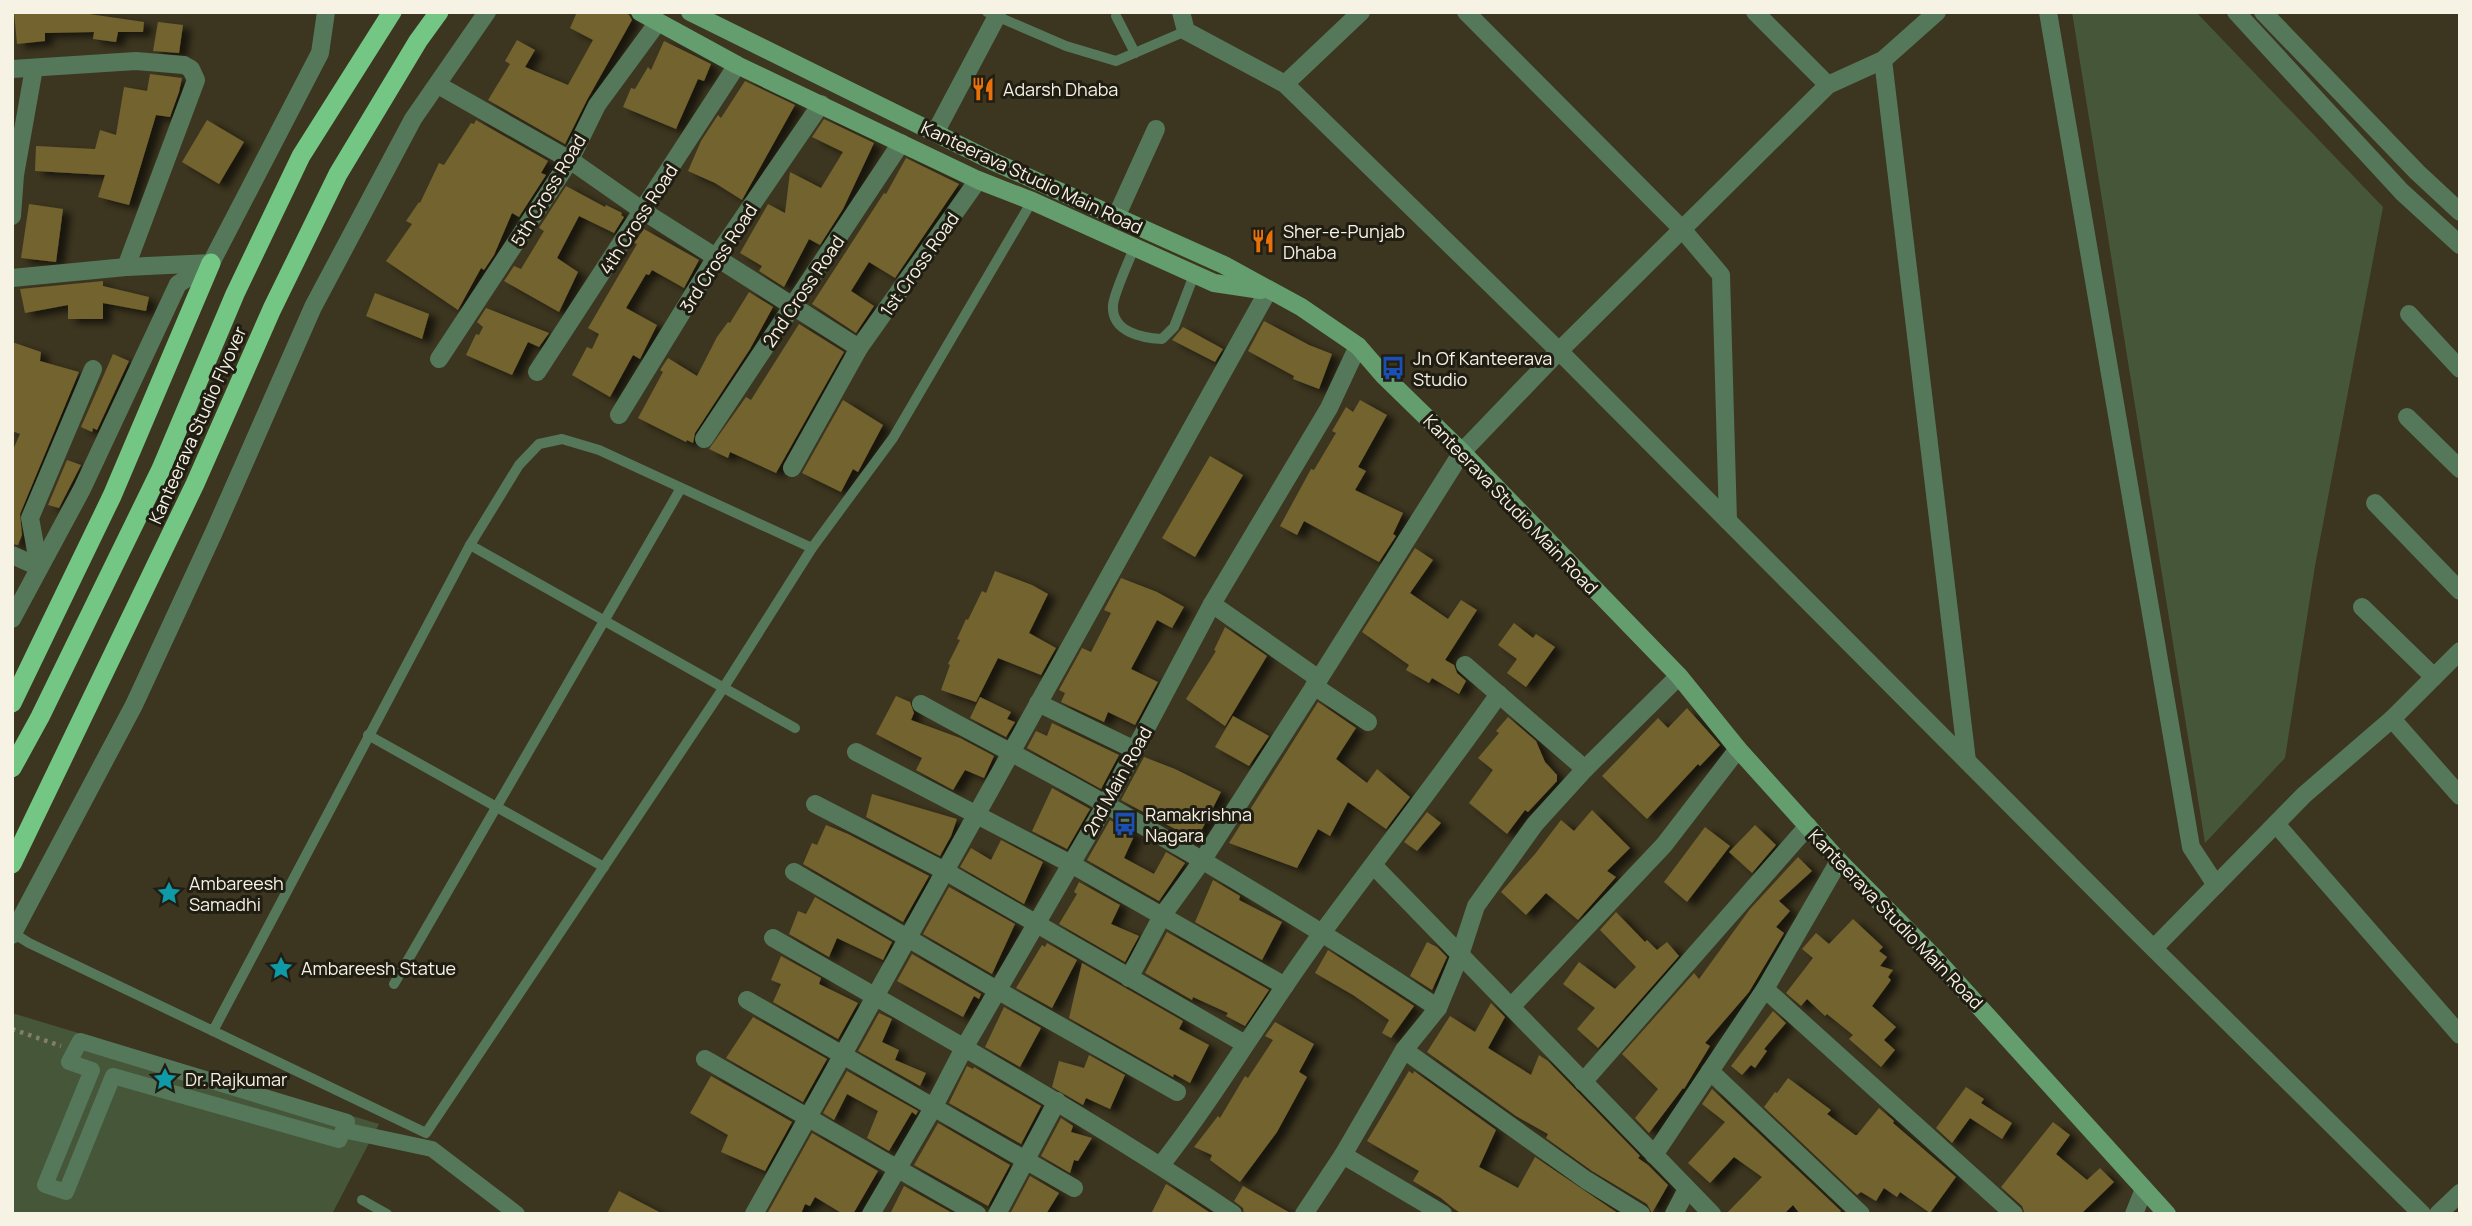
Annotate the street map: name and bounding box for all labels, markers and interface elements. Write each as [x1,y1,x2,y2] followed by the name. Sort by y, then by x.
[969,75,997,103] restaurant icon: Adarsh Dhaba
[1003,77,1118,101] place label: Adarsh Dhaba
[917,115,1147,239] street label: Kanteerava Studio Main Road
[505,129,591,251] street label: 5th Cross Road
[593,159,683,279] street label: 4th Cross Road
[674,199,762,317] street label: 3rd Cross Road
[874,207,964,321] street label: 1st Cross Road
[1283,219,1405,264] place label: Sher-e-Punjab Dhaba
[1249,227,1277,255] restaurant icon: Sher-e-Punjab Dhaba
[757,230,849,352] street label: 2nd Cross Road
[143,322,252,528] street label: Kanteerava Studio Flyover
[1413,346,1552,391] place label: Jn Of Kanteerava Studio
[1379,354,1407,382] bus stop icon: Jn Of Kanteerava Studio
[1418,409,1604,599] street label: Kanteerava Studio Main Road
[1077,722,1157,840] street label: 2nd Main Road
[1145,802,1252,847] place label: Ramakrishna Nagara
[1111,810,1139,838] bus stop icon: Ramakrishna Nagara
[1803,824,1989,1014] street label: Kanteerava Studio Main Road
[189,871,284,916] place label: Ambareesh Samadhi
[155,879,183,907] place icon: Ambareesh Samadhi
[267,954,295,982] place icon: Ambareesh Statue
[301,956,456,980] place label: Ambareesh Statue
[151,1065,179,1093] place icon: Dr. Rajkumar
[185,1067,288,1091] place label: Dr. Rajkumar

